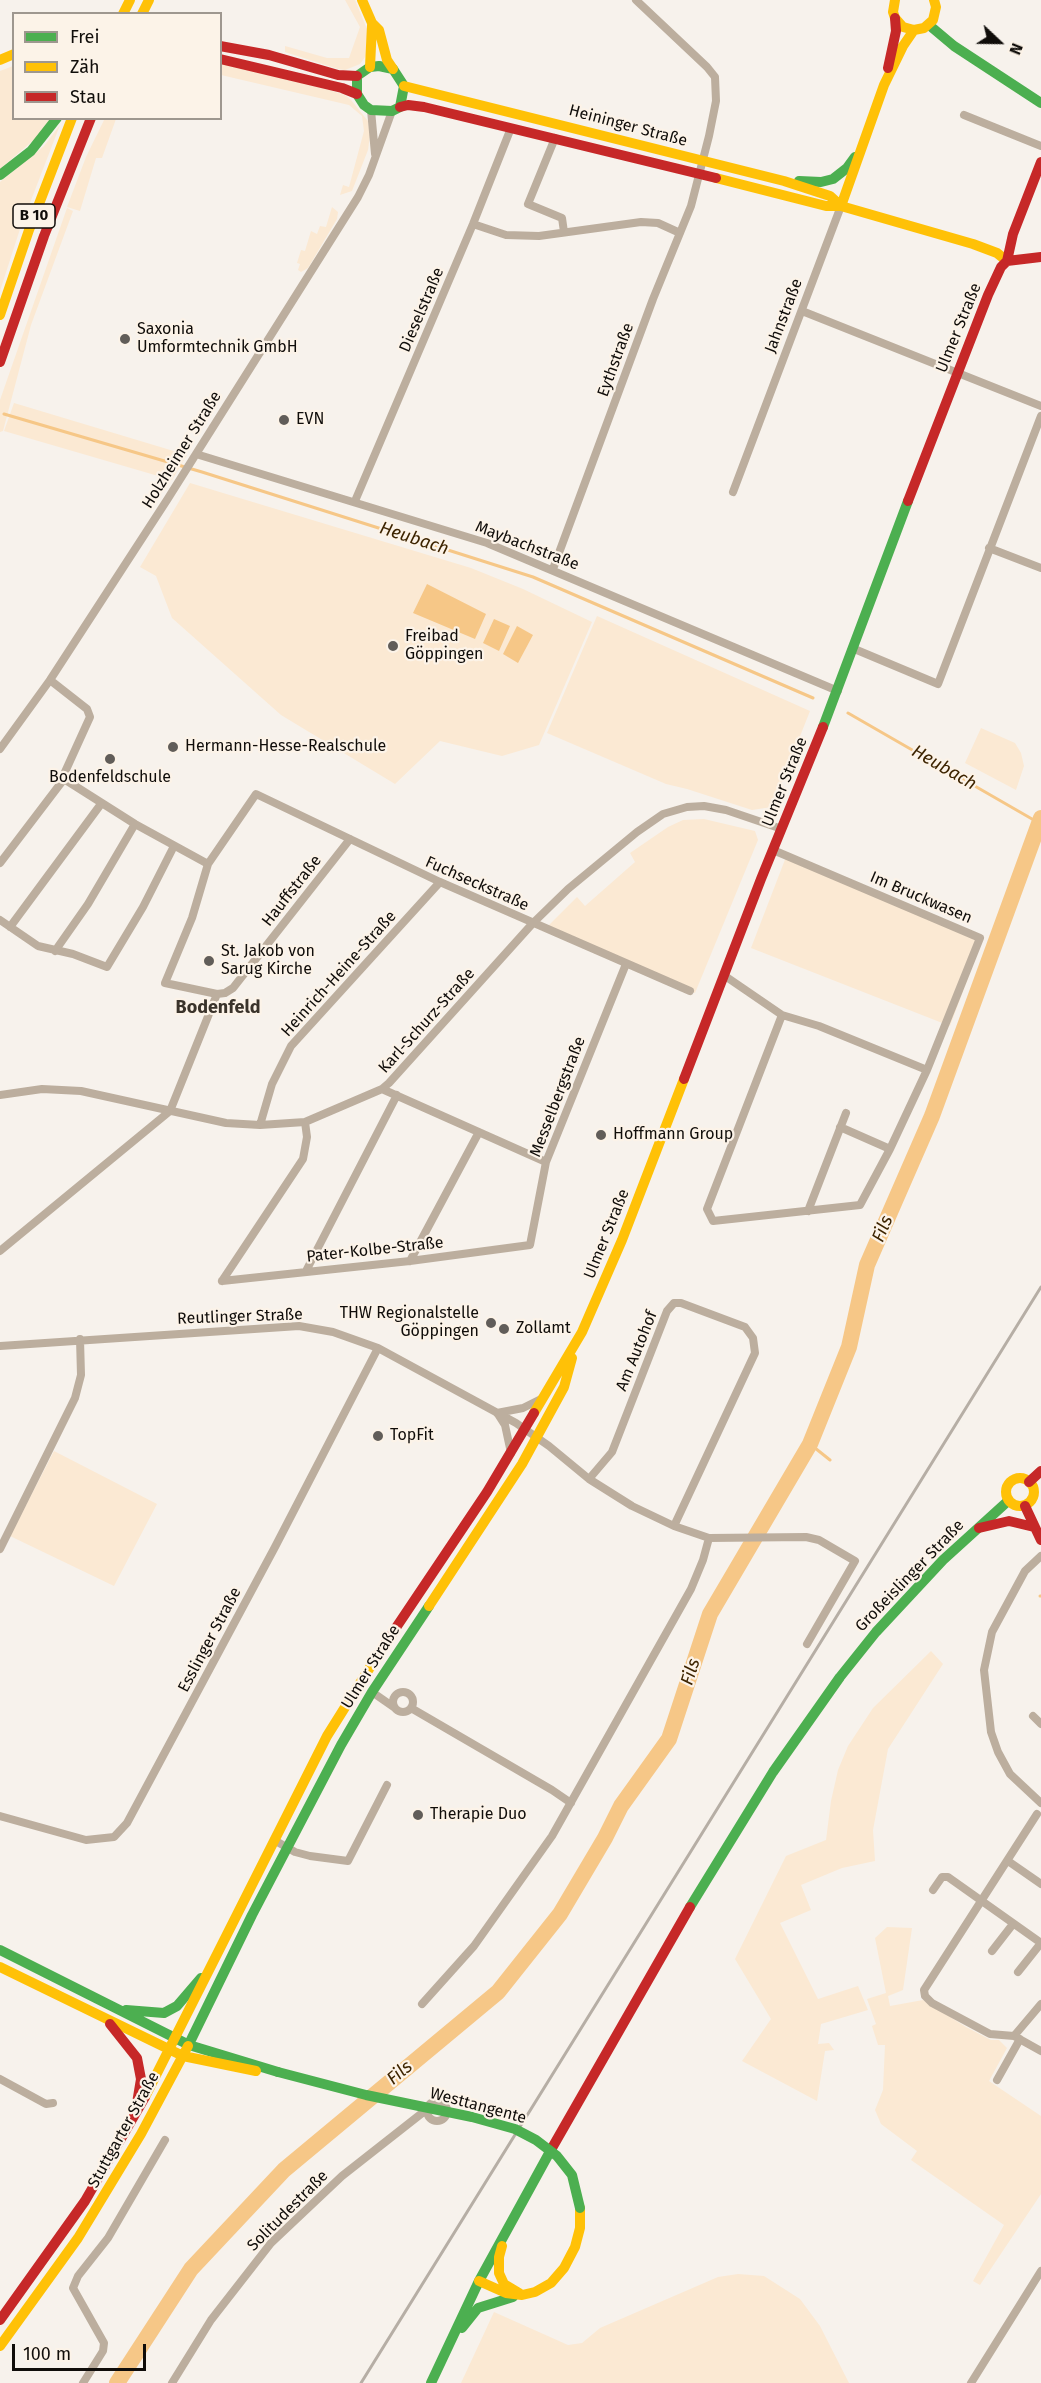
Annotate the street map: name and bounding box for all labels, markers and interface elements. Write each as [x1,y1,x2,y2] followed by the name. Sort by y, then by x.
[12,12,222,120] legend
[969,12,1029,72] north arrow
[70,26,100,48] text: Frei
[1005,40,1027,57] text: N
[70,56,99,78] text: Zäh
[70,86,106,108] text: Stau
[567,101,689,151] street label: Heininger Straße
[13,204,55,228] road number: B 10
[396,265,448,355] street label: Dieselstraße
[761,276,807,356] street label: Jahnstraße
[932,280,986,376] street label: Ulmer Straße
[137,320,298,358] place label: Saxonia Umformtechnik GmbH
[594,321,638,399] street label: Eythstraße
[118,332,132,346] marker: Saxonia Umformtechnik GmbH
[138,388,226,512] street label: Holzheimer Straße
[296,410,324,430] place label: EVN
[277,413,291,427] marker: EVN
[472,517,582,575] street label: Maybachstraße
[377,518,451,560] water label: Heubach
[405,627,483,665] place label: Freibad Göppingen
[386,639,400,653] marker: Freibad Göppingen
[758,734,812,830] street label: Ulmer Straße
[185,737,386,757] place label: Hermann-Hesse-Realschule
[166,740,180,754] marker: Hermann-Hesse-Realschule
[908,741,980,795] water label: Heubach
[103,752,117,766] marker: Bodenfeldschule
[49,768,171,788] place label: Bodenfeldschule
[258,851,326,931] street label: Hauffstraße
[422,853,532,915] street label: Fuchseckstraße
[867,868,975,928] street label: Im Bruckwasen
[277,907,401,1041] street label: Heinrich-Heine-Straße
[221,942,315,980] place label: St. Jakob von Sarug Kirche
[202,954,216,968] marker: St. Jakob von Sarug Kirche
[375,964,479,1078] street label: Karl-Schurz-Straße
[176,997,260,1019] district label: Bodenfeld
[526,1034,590,1160] street label: Messelbergstraße
[613,1125,733,1145] place label: Hoffmann Group
[594,1128,608,1142] marker: Hoffmann Group
[580,1186,634,1282] street label: Ulmer Straße
[868,1213,898,1245] water label: Fils
[305,1233,445,1267] street label: Pater-Kolbe-Straße
[340,1304,479,1342] place label: THW Regionalstelle Göppingen
[177,1305,303,1329] street label: Reutlinger Straße
[612,1308,662,1394] street label: Am Autohof
[484,1316,498,1330] marker: THW Regionalstelle Göppingen
[516,1319,571,1339] place label: Zollamt
[497,1322,511,1336] marker: Zollamt
[390,1426,434,1446] place label: TopFit
[371,1429,385,1443] marker: TopFit
[852,1516,968,1636] street label: Großeislinger Straße
[174,1584,246,1696] street label: Esslinger Straße
[338,1622,404,1712] street label: Ulmer Straße
[677,1656,705,1688] water label: Fils
[430,1805,527,1825] place label: Therapie Duo
[411,1808,425,1822] marker: Therapie Duo
[383,2056,417,2090] water label: Fils
[84,2069,164,2191] street label: Stuttgarter Straße
[428,2084,528,2128] street label: Westtangente
[244,2167,332,2255] street label: Solitudestraße
[15,2332,148,2370] scale bar
[23,2343,71,2365] text: 100 m

